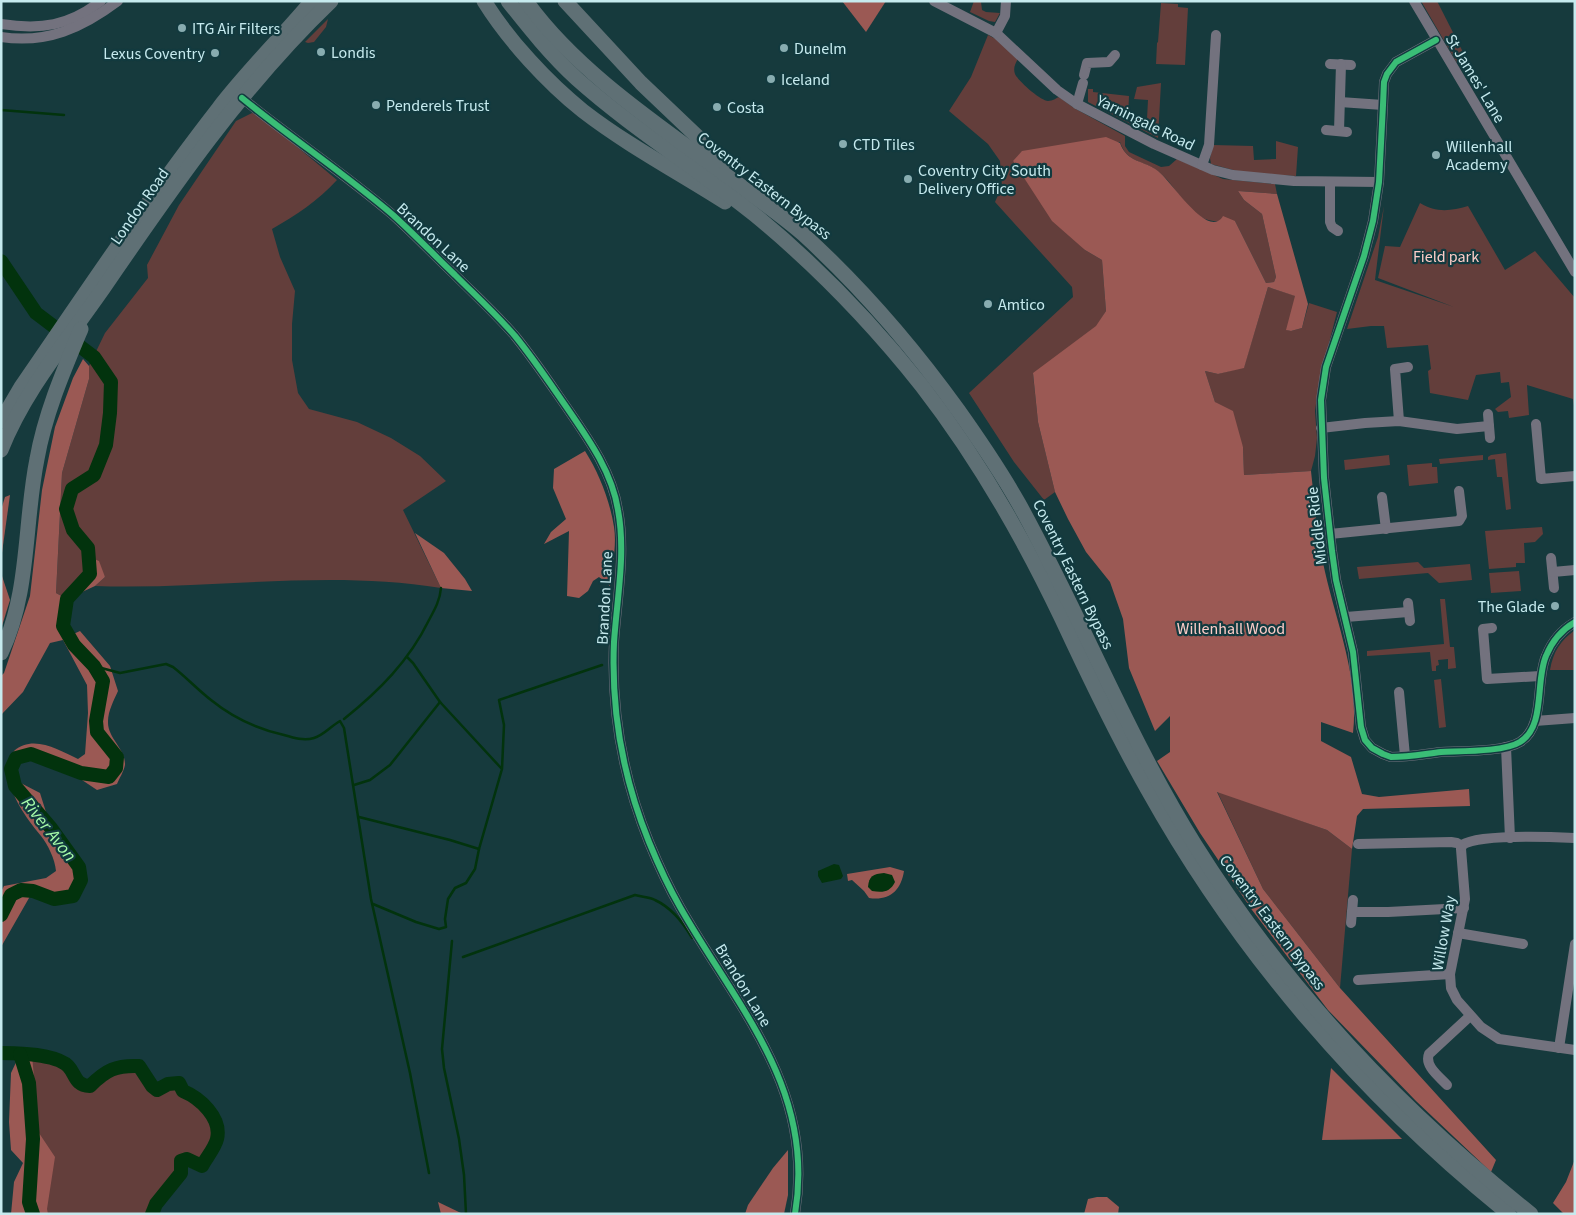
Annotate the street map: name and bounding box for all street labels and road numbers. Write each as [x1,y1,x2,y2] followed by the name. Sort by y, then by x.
[1440,30,1510,127] street label: St James' Lane
[1092,89,1198,156] street label: Yarningale Road
[693,127,836,245] street label: Coventry Eastern Bypass
[105,164,174,249] street label: London Road
[392,198,475,278] street label: Brandon Lane
[1301,486,1333,566] street label: Middle Ride
[1027,496,1119,653] street label: Coventry Eastern Bypass
[592,551,618,645] street label: Brandon Lane
[1214,850,1331,995] street label: Coventry Eastern Bypass
[1427,893,1461,972] street label: Willow Way
[710,940,777,1031] street label: Brandon Lane

